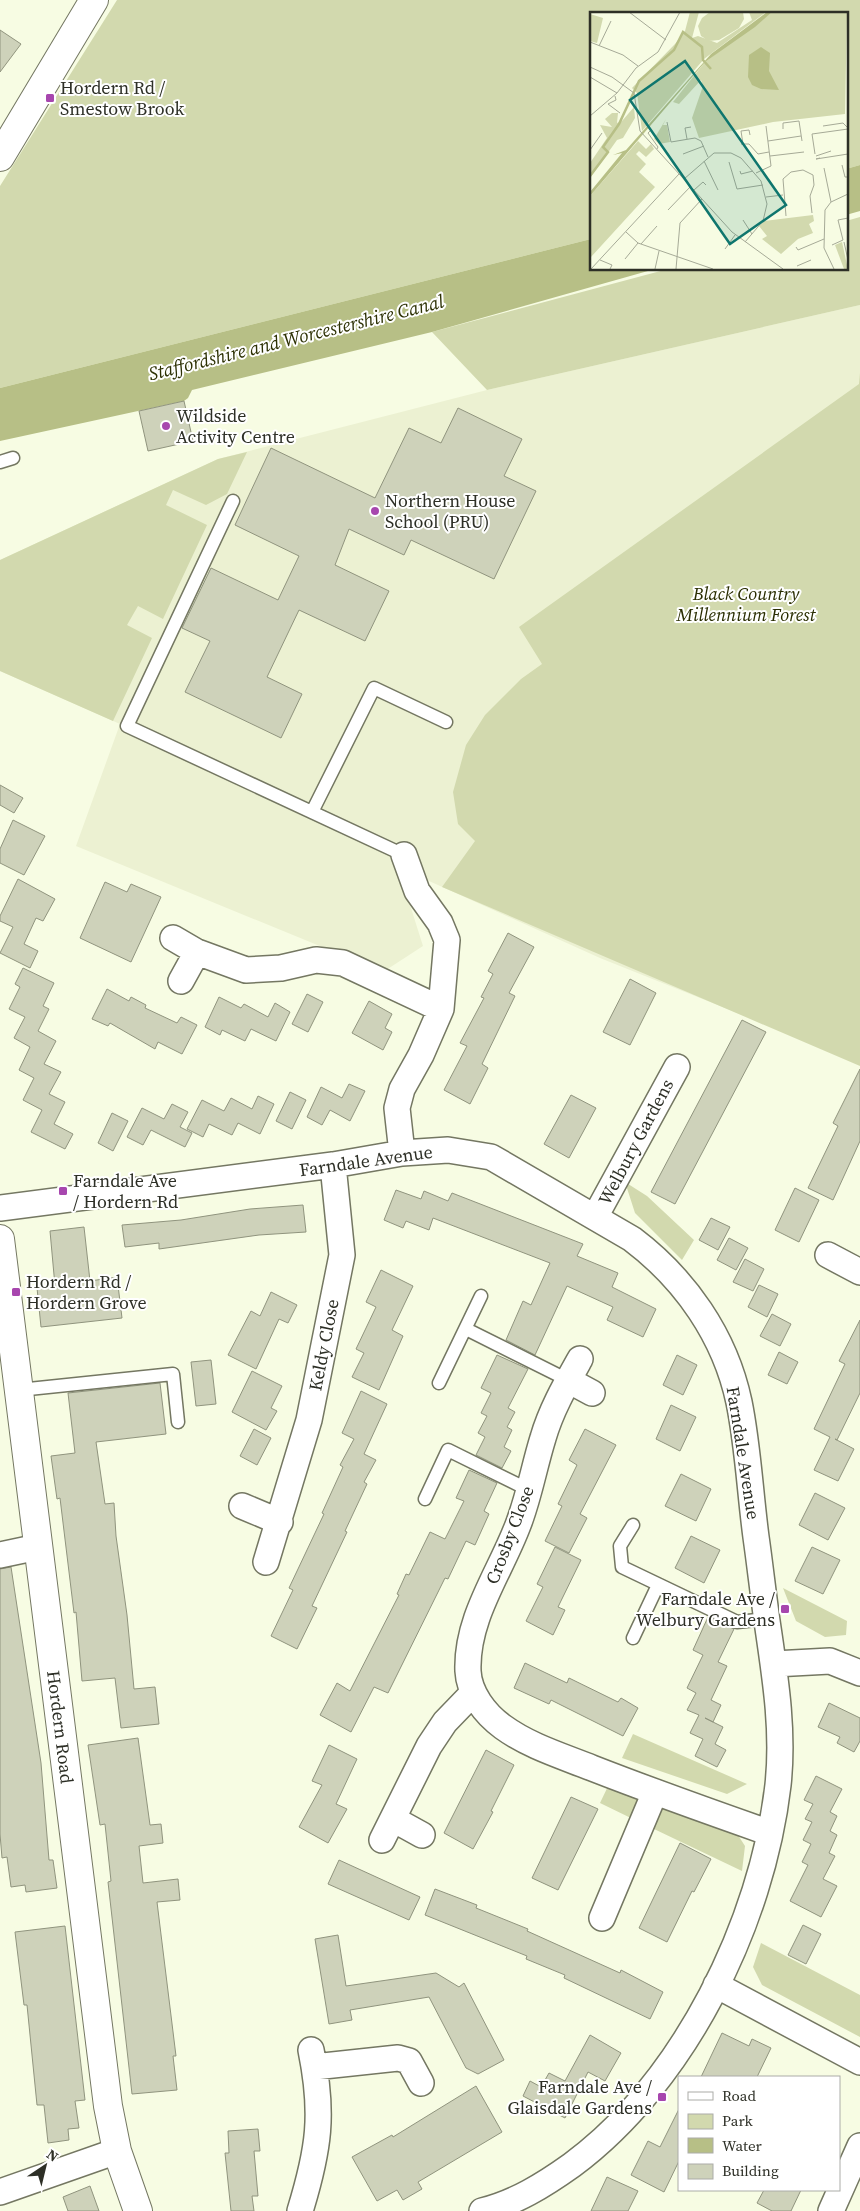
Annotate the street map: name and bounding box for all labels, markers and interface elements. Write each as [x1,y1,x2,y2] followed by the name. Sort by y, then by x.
[590,12,848,270] inset map
[60,75,184,121] place label: Hordern Rd / Smestow Brook
[44,92,56,104] marker: Hordern Rd / Smestow Brook
[146,288,447,386] water label: Staffordshire and Worcestershire Canal
[176,403,295,449] place label: Wildside Activity Centre
[160,420,172,432] marker: Wildside Activity Centre
[385,488,515,534] place label: Northern House School (PRU)
[369,505,381,517] marker: Northern House School (PRU)
[676,581,817,627] park label: Black Country Millennium Forest
[592,1074,679,1209] street label: Welbury Gardens
[298,1139,434,1182] street label: Farndale Avenue
[73,1168,178,1214] place label: Farndale Ave / Hordern Rd
[57,1185,69,1197] marker: Farndale Ave / Hordern Rd
[26,1269,147,1315] place label: Hordern Rd / Hordern Grove
[10,1286,22,1298] marker: Hordern Rd / Hordern Grove
[302,1297,345,1393] street label: Keldy Close
[721,1385,766,1521] street label: Farndale Avenue
[479,1482,540,1588] street label: Crosby Close
[636,1586,775,1632] place label: Farndale Ave / Welbury Gardens
[779,1603,791,1615] marker: Farndale Ave / Welbury Gardens
[41,1669,80,1785] street label: Hordern Road
[507,2074,652,2120] place label: Farndale Ave / Glaisdale Gardens
[678,2076,840,2191] legend
[722,2085,756,2106] text: Road
[656,2091,668,2103] marker: Farndale Ave / Glaisdale Gardens
[722,2110,754,2131] text: Park
[722,2135,763,2156] text: Water
[20,2141,70,2191] north arrow
[43,2144,62,2166] text: N
[722,2160,779,2181] text: Building

